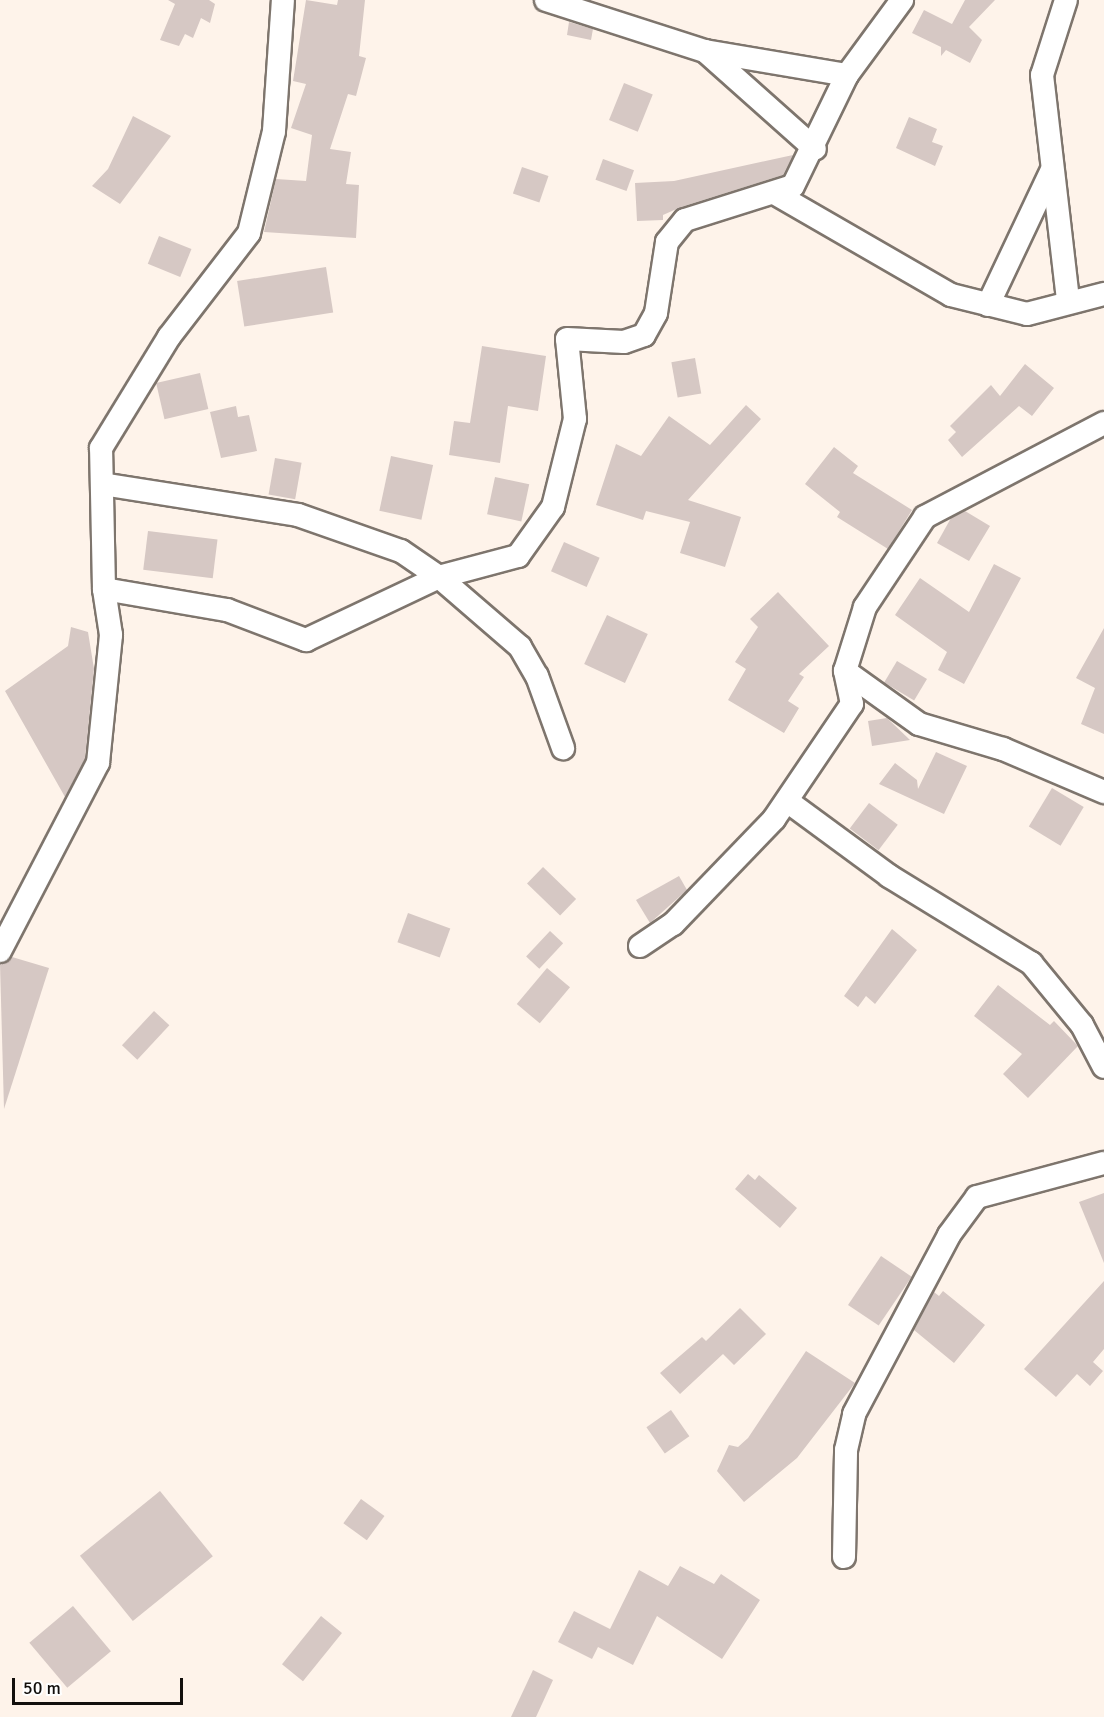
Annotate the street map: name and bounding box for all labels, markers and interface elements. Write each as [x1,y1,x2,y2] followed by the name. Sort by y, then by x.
[15,1666,186,1704] scale bar
[23,1677,61,1699] text: 50 m

